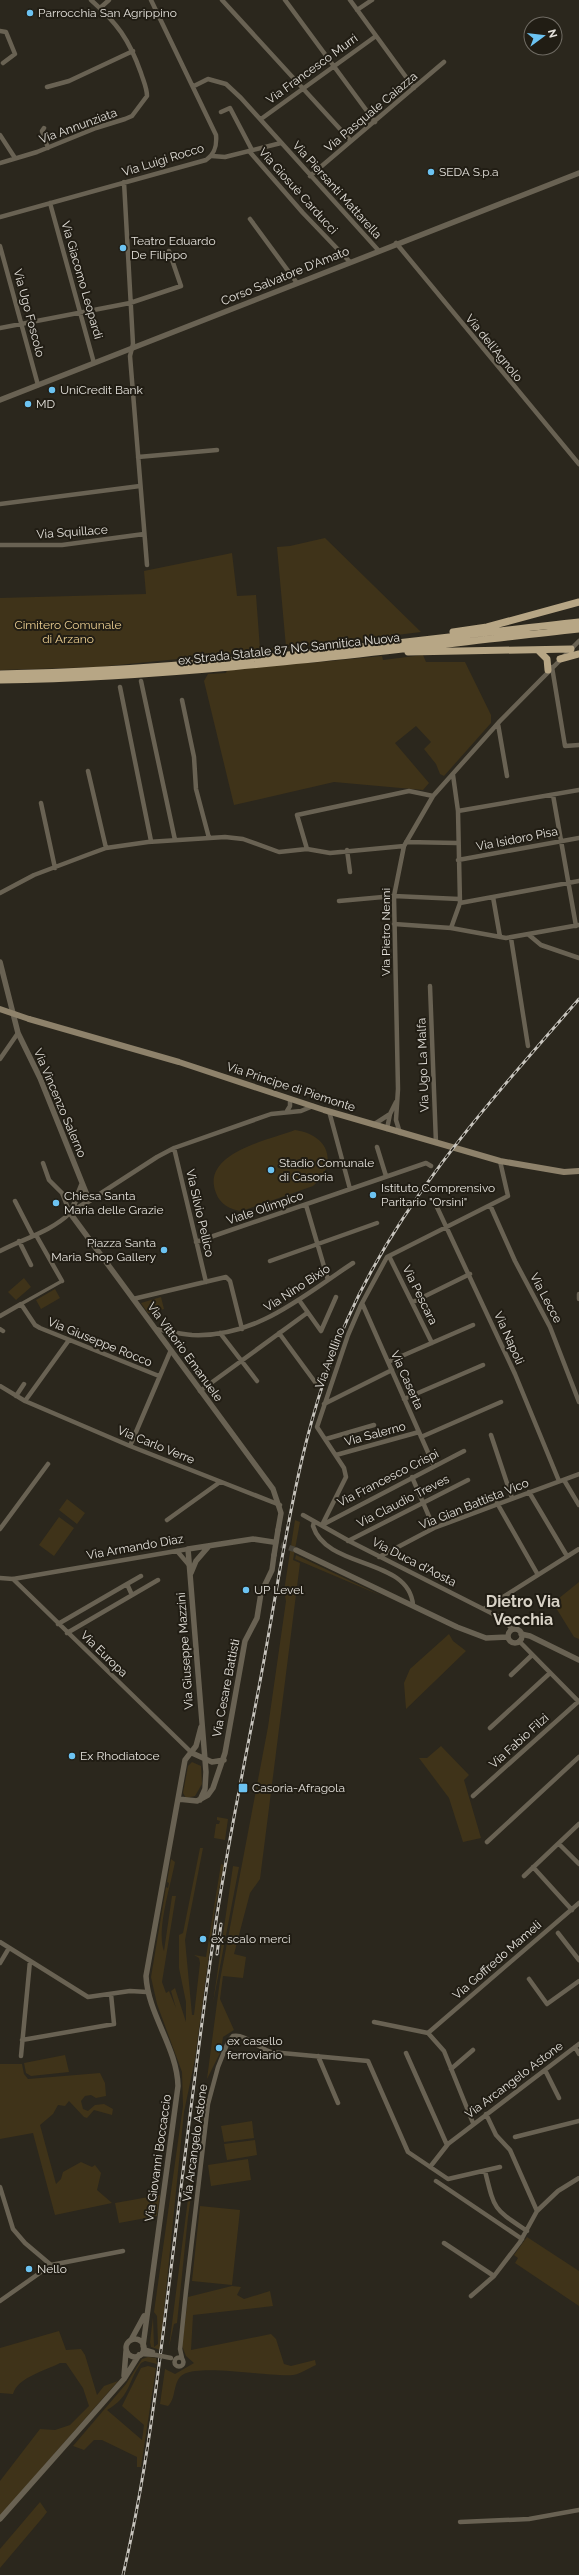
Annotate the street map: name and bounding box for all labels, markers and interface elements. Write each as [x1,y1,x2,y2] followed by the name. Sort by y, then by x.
[38,6,177,20] place label: Parrocchia San Agrippino
[25,8,35,18] marker: Parrocchia San Agrippino
[523,16,563,56] north arrow
[545,28,560,39] text: N
[264,31,360,107] street label: Via Francesco Murri
[322,69,420,155] street label: Via Pasquale Caiazza
[37,105,119,147] street label: Via Annunziata
[290,138,384,242] street label: Via Piersanti Mattarella
[120,141,206,179] street label: Via Luigi Rocco
[256,145,340,237] street label: Via Giosuè Carducci
[439,165,498,179] place label: SEDA S.p.a
[426,167,436,177] marker: SEDA S.p.a
[58,219,106,341] street label: Via Giacomo Leopardi
[131,234,216,262] place label: Teatro Eduardo De Filippo
[118,243,128,253] marker: Teatro Eduardo De Filippo
[219,244,351,308] street label: Corso Salvatore D'Amato
[11,267,47,359] street label: Via Ugo Foscolo
[463,311,525,385] street label: Via dell'Agnolo
[60,383,144,397] place label: UniCredit Bank
[47,385,57,395] marker: UniCredit Bank
[36,397,56,411] place label: MD
[23,399,33,409] marker: MD
[36,523,108,541] street label: Via Squillace
[14,618,122,646] park label: Cimitero Comunale di Arzano
[177,630,401,668] street label: ex Strada Statale 87 NC Sannitica Nuova
[475,824,559,854] street label: Via Isidoro Pisa
[379,888,393,976] street label: Via Pietro Nenni
[414,1018,432,1112] street label: Via Ugo La Malfa
[31,1047,89,1159] street label: Via Vincenzo Salerno
[225,1060,357,1114] street label: Via Principe di Piemonte
[279,1156,374,1184] place label: Stadio Comunale di Casoria
[266,1165,276,1175] marker: Stadio Comunale di Casoria
[183,1168,217,1258] street label: Via Silvio Pellico
[381,1181,495,1209] place label: Istituto Comprensivo Paritario "Orsini"
[225,1188,305,1228] street label: Viale Olimpico
[64,1189,163,1217] place label: Chiesa Santa Maria delle Grazie
[368,1190,378,1200] marker: Istituto Comprensivo Paritario "Orsini"
[51,1198,61,1208] marker: Chiesa Santa Maria delle Grazie
[51,1236,156,1264] place label: Piazza Santa Maria Shop Gallery
[159,1245,169,1255] marker: Piazza Santa Maria Shop Gallery
[261,1261,333,1315] street label: Via Nino Bixio
[400,1263,440,1327] street label: Via Pescara
[527,1271,565,1325] street label: Via Lecce
[144,1300,226,1404] street label: Via Vittorio Emanuele
[491,1309,527,1367] street label: Via Napoli
[46,1315,154,1369] street label: Via Giuseppe Rocco
[312,1325,348,1391] street label: Via Avellino
[388,1348,426,1412] street label: Via Caserta
[343,1419,407,1449] street label: Via Salerno
[115,1423,197,1467] street label: Via Carlo Verre
[335,1446,441,1510] street label: Via Francesco Crispi
[355,1472,452,1530] street label: Via Claudio Treves
[417,1476,531,1532] street label: Via Gian Battista Vico
[85,1532,185,1562] street label: Via Armando Diaz
[370,1535,458,1589] street label: Via Duca d'Aosta
[254,1583,304,1597] place label: UP Level
[241,1585,251,1595] marker: UP Level
[174,1592,196,1710] street label: Via Giuseppe Mazzini
[486,1592,560,1629] district label: Dietro Via Vecchia
[78,1628,130,1680] street label: Via Europa
[210,1638,242,1738] street label: Via Cesare Battisti
[486,1711,552,1771] street label: Via Fabio Filzi
[80,1749,160,1763] place label: Ex Rhodiatoce
[67,1751,77,1761] marker: Ex Rhodiatoce
[252,1781,345,1795] place label: Casoria-Afragola
[237,1782,249,1794] marker: Casoria-Afragola
[450,1918,544,2002] street label: Via Goffredo Mameli
[211,1932,291,1946] place label: ex scalo merci
[198,1934,208,1944] marker: ex scalo merci
[227,2034,283,2062] place label: ex casello ferroviario
[462,2039,566,2121] street label: Via Arcangelo Astone
[214,2043,224,2053] marker: ex casello ferroviario
[180,2083,210,2203] street label: Via Arcangelo Astone
[142,2093,174,2223] street label: Via Giovanni Boccaccio
[37,2262,67,2276] place label: Nello
[24,2264,34,2274] marker: Nello

